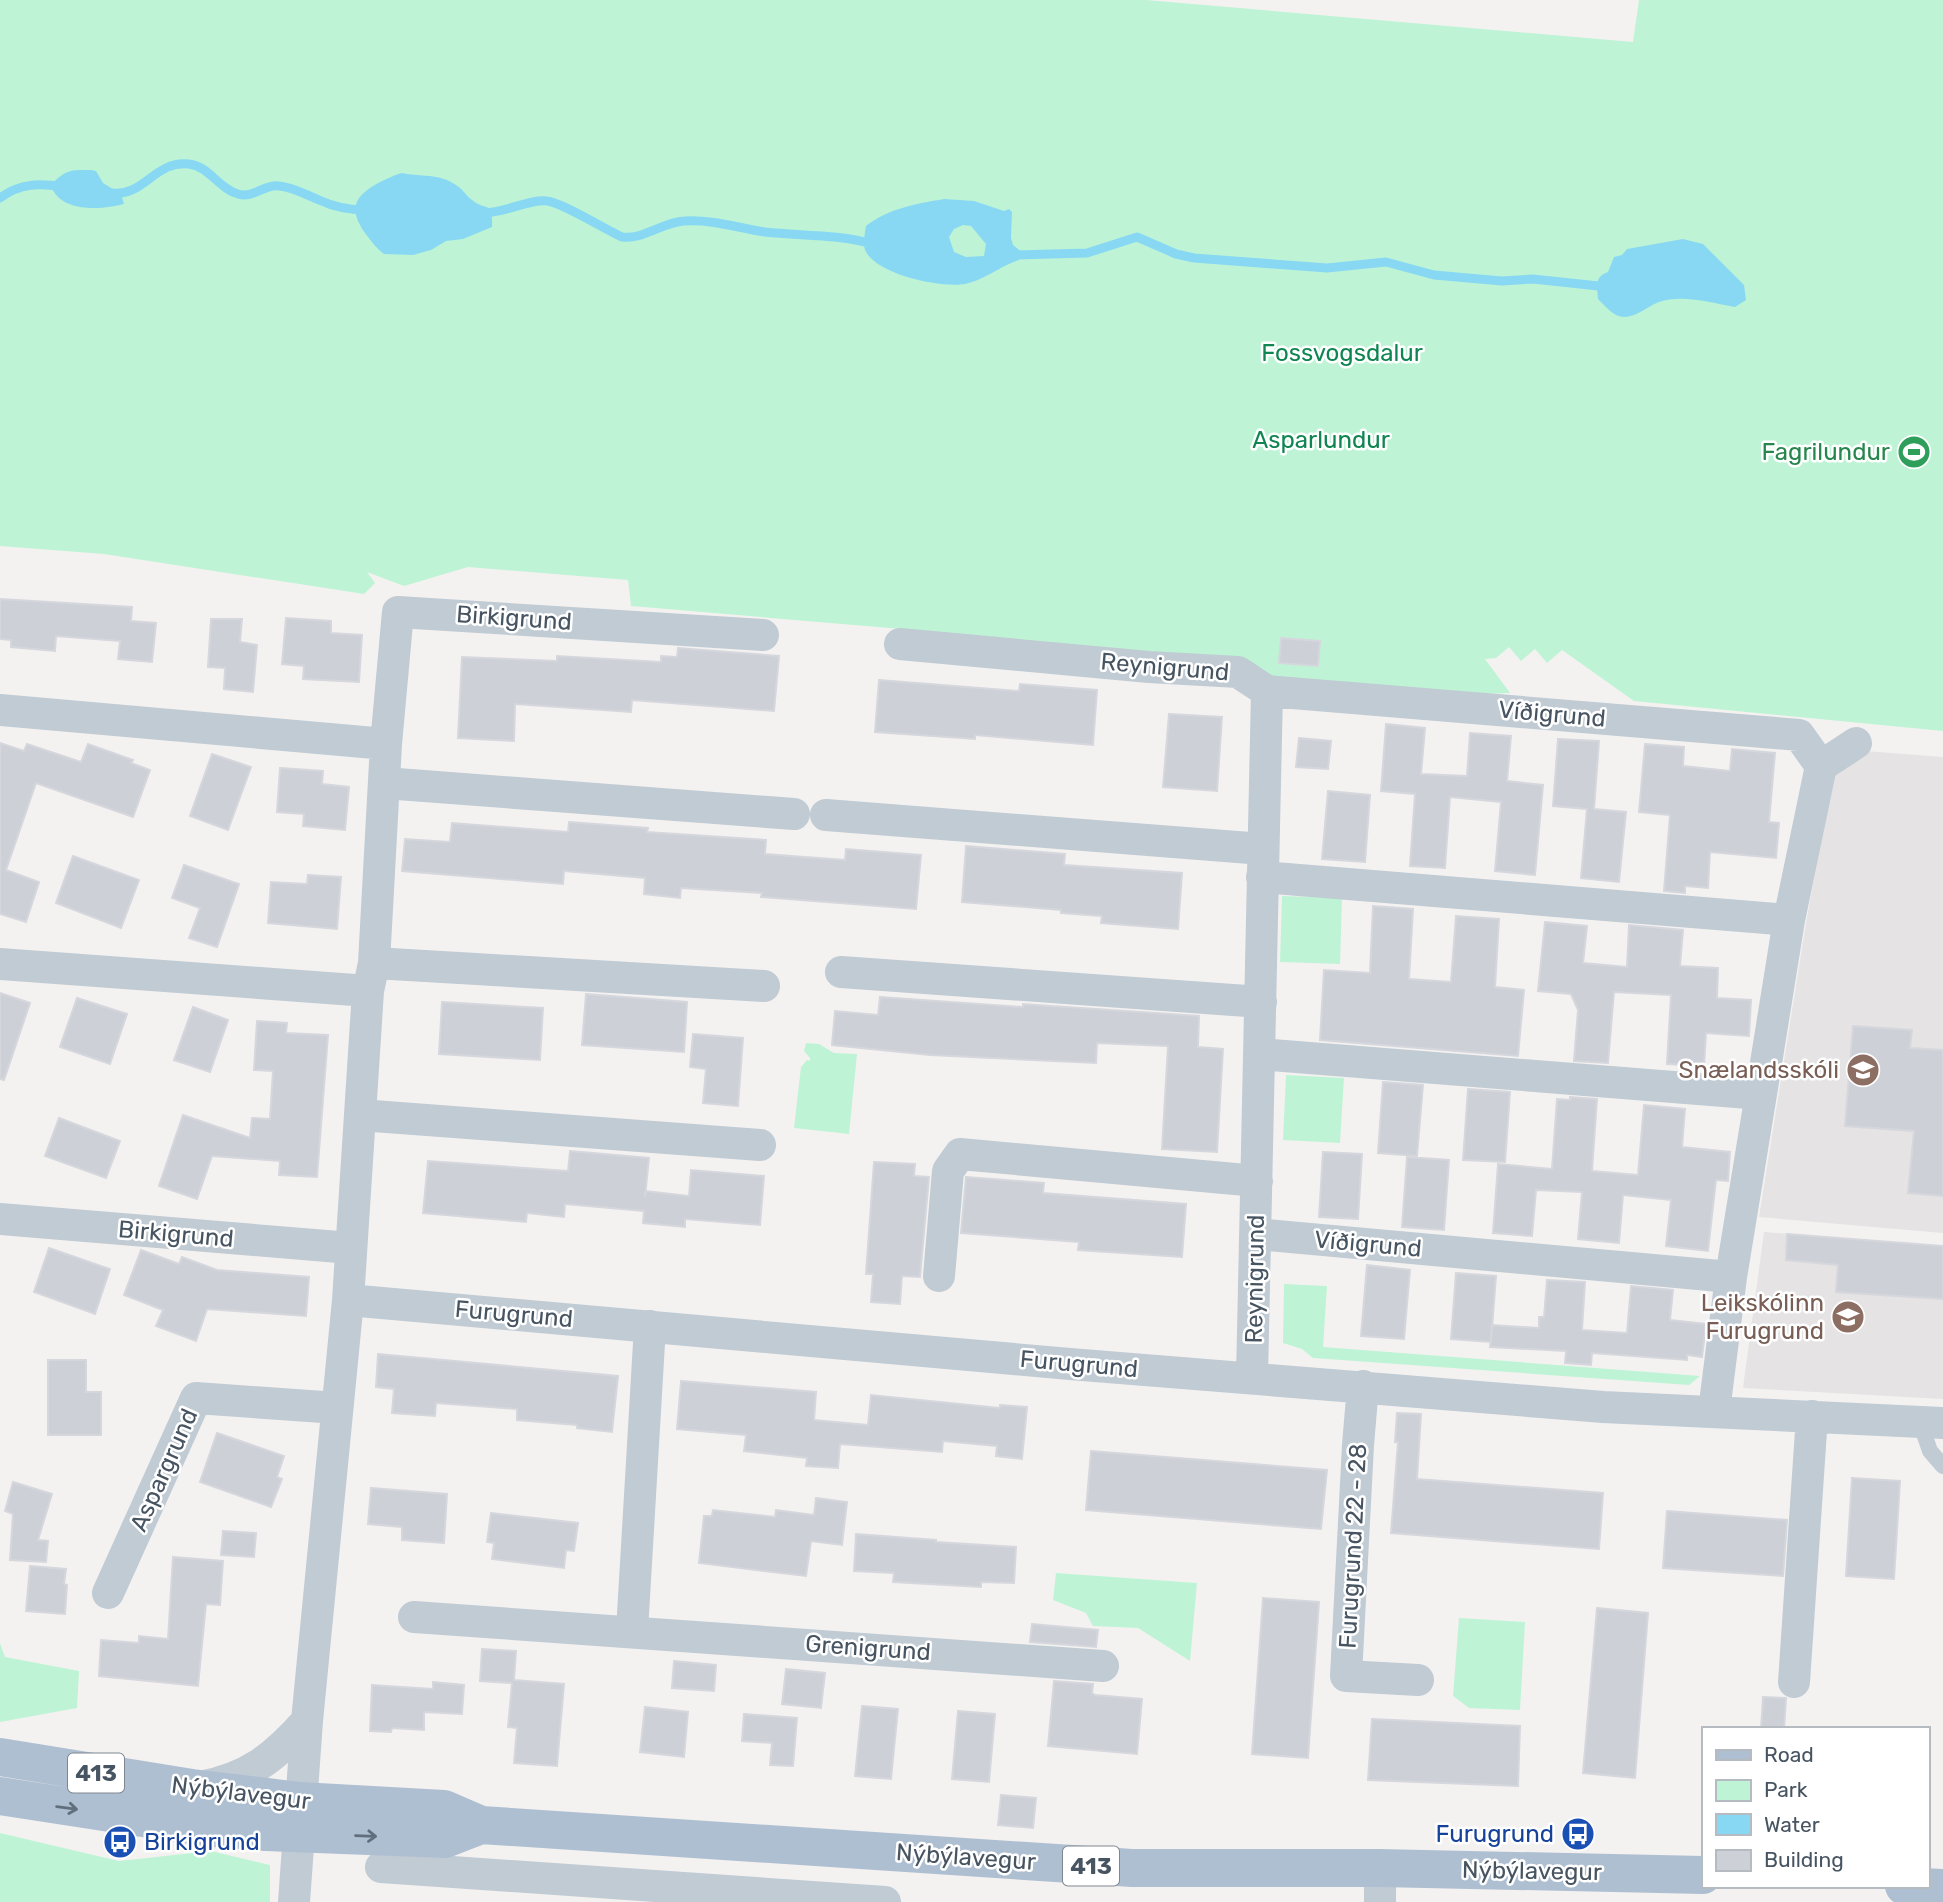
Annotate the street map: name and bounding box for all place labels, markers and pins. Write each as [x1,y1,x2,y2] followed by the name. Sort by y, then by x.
[1895,433,1933,471] sports icon: Fagrilundur
[1761,438,1890,466] place label: Fagrilundur
[1844,1051,1882,1089] school or university icon: Snælandsskóli
[1679,1056,1839,1084] place label: Snælandsskóli
[1701,1289,1824,1345] place label: Leikskólinn Furugrund
[1829,1298,1867,1336] school or university icon: Leikskólinn Furugrund
[1559,1815,1597,1853] bus stop icon: Furugrund
[1436,1820,1554,1848] place label: Furugrund
[101,1823,139,1861] bus stop icon: Birkigrund
[144,1828,260,1856] place label: Birkigrund

